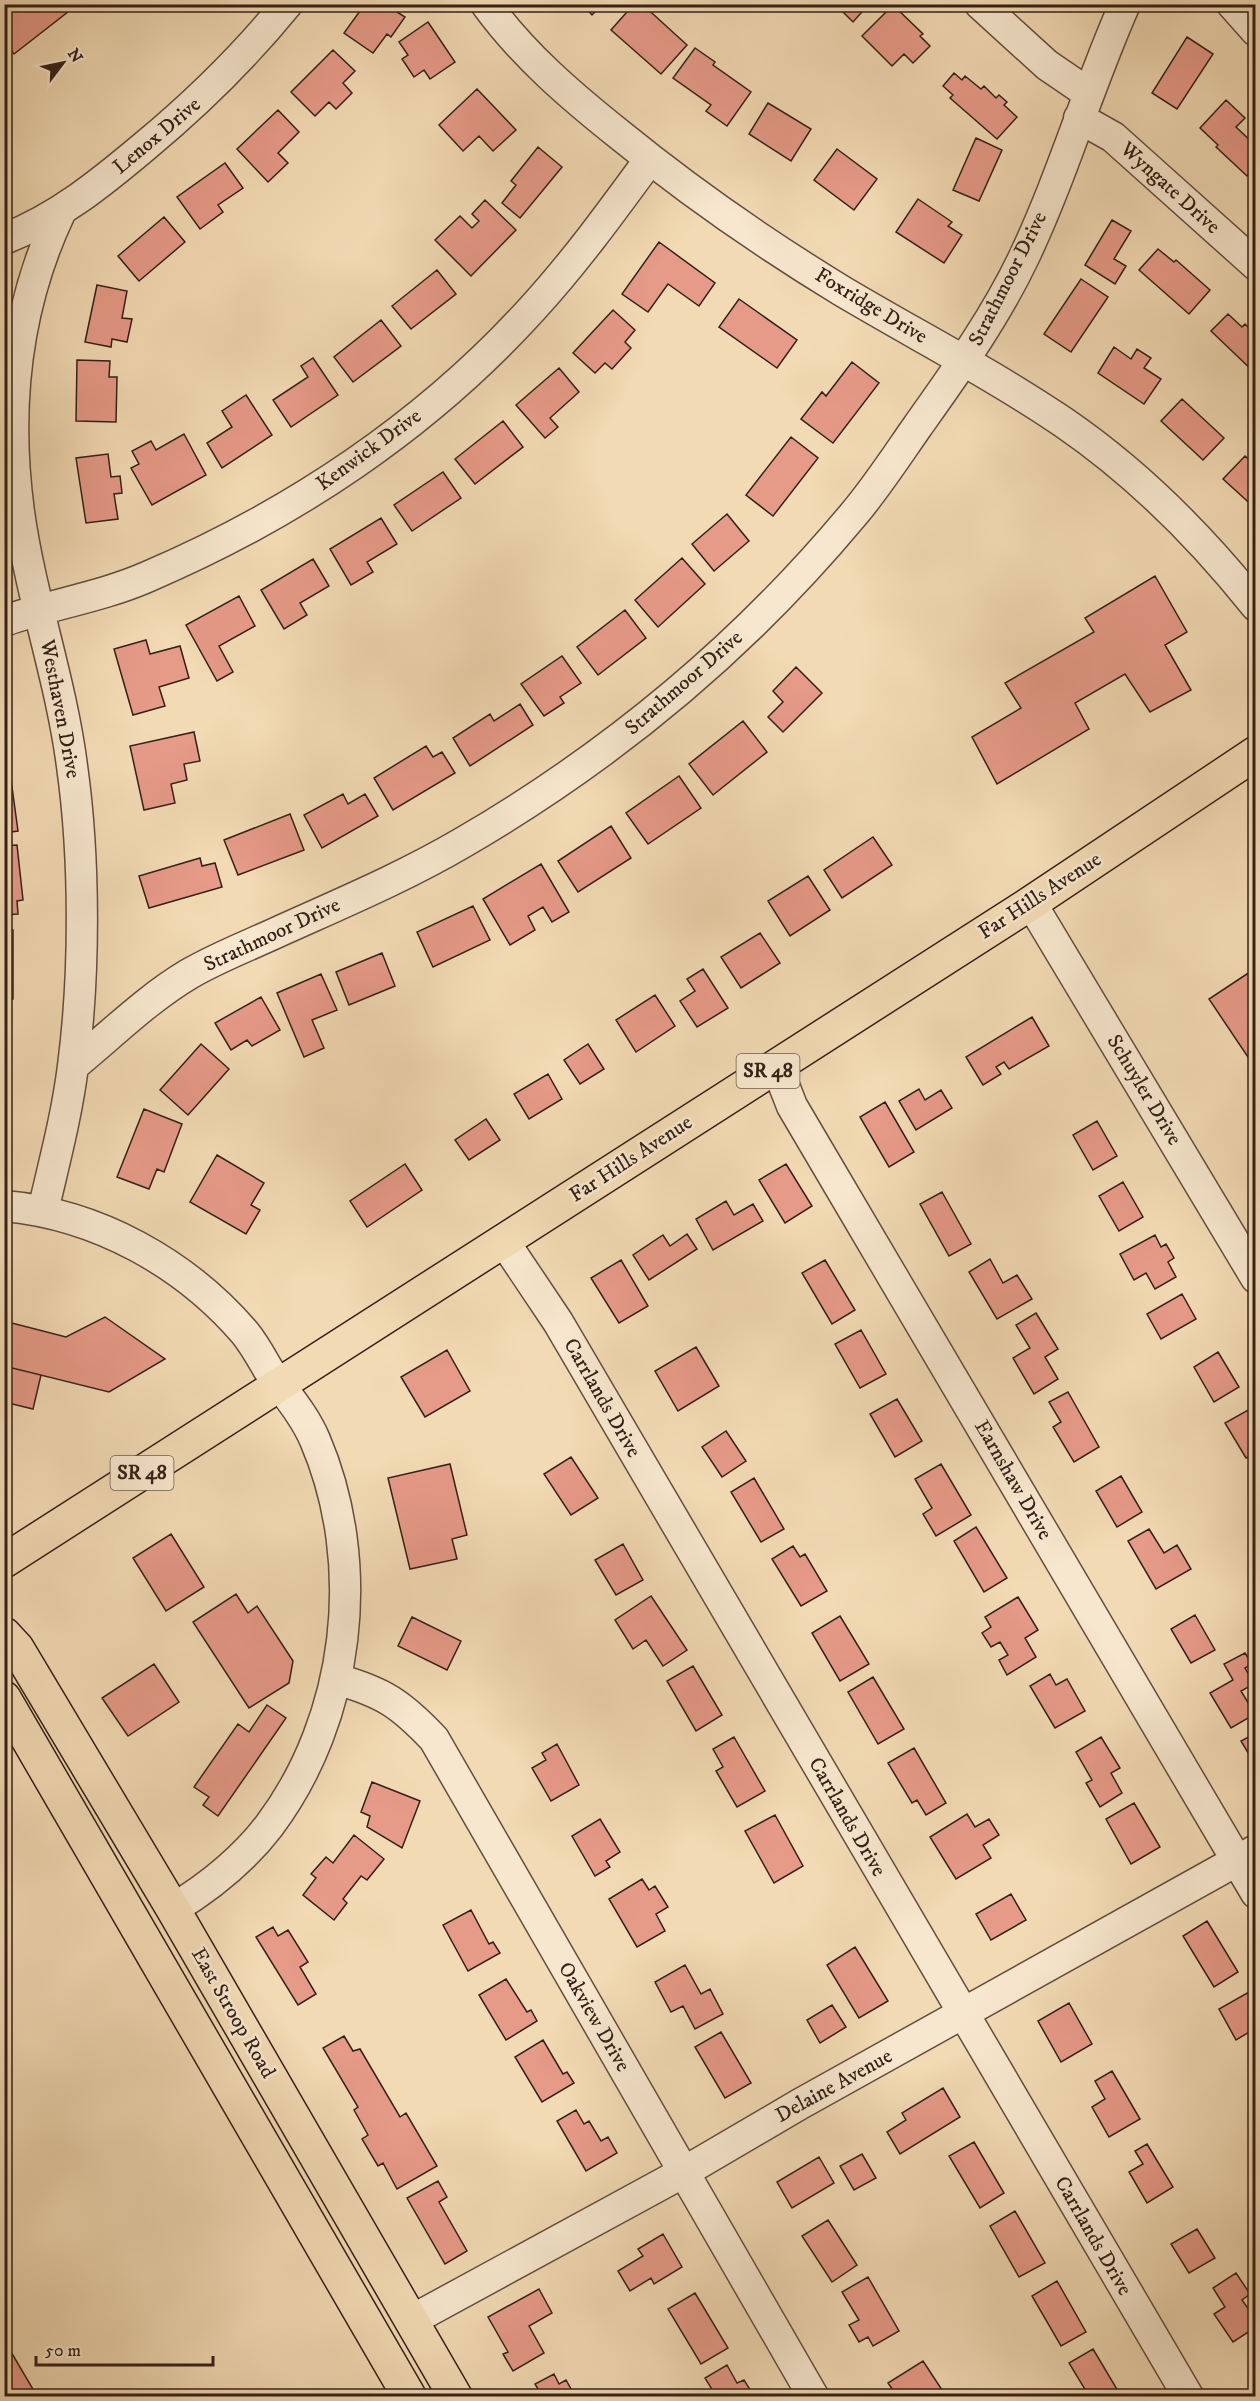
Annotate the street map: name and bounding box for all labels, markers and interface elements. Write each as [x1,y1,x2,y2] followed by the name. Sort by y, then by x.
[33,33,93,93] north arrow
[63,45,87,66] text: N
[108,92,206,180] street label: Lenox Drive
[1114,136,1226,240] street label: Wyngate Drive
[963,207,1053,351] street label: Strathmoor Drive
[810,262,932,350] street label: Foxridge Drive
[311,403,427,497] street label: Kenwick Drive
[620,625,748,741] street label: Strathmoor Drive
[34,637,86,781] street label: Westhaven Drive
[974,846,1107,945] street label: Far Hills Avenue
[200,892,345,978] street label: Strathmoor Drive
[1101,1030,1187,1150] street label: Schuyler Drive
[736,1054,800,1088] road number: SR 48
[565,1109,698,1208] street label: Far Hills Avenue
[557,1334,647,1462] street label: Carrlands Drive
[968,1415,1058,1545] street label: Earnshaw Drive
[110,1456,174,1490] road number: SR 48
[802,1753,892,1881] street label: Carrlands Drive
[185,1943,281,2083] street label: East Stroop Road
[552,1958,636,2077] street label: Oakview Drive
[771,2043,897,2129] street label: Delaine Avenue
[1048,2172,1138,2300] street label: Carrlands Drive
[36,2329,213,2367] scale bar
[45,2340,81,2362] text: 50 m

